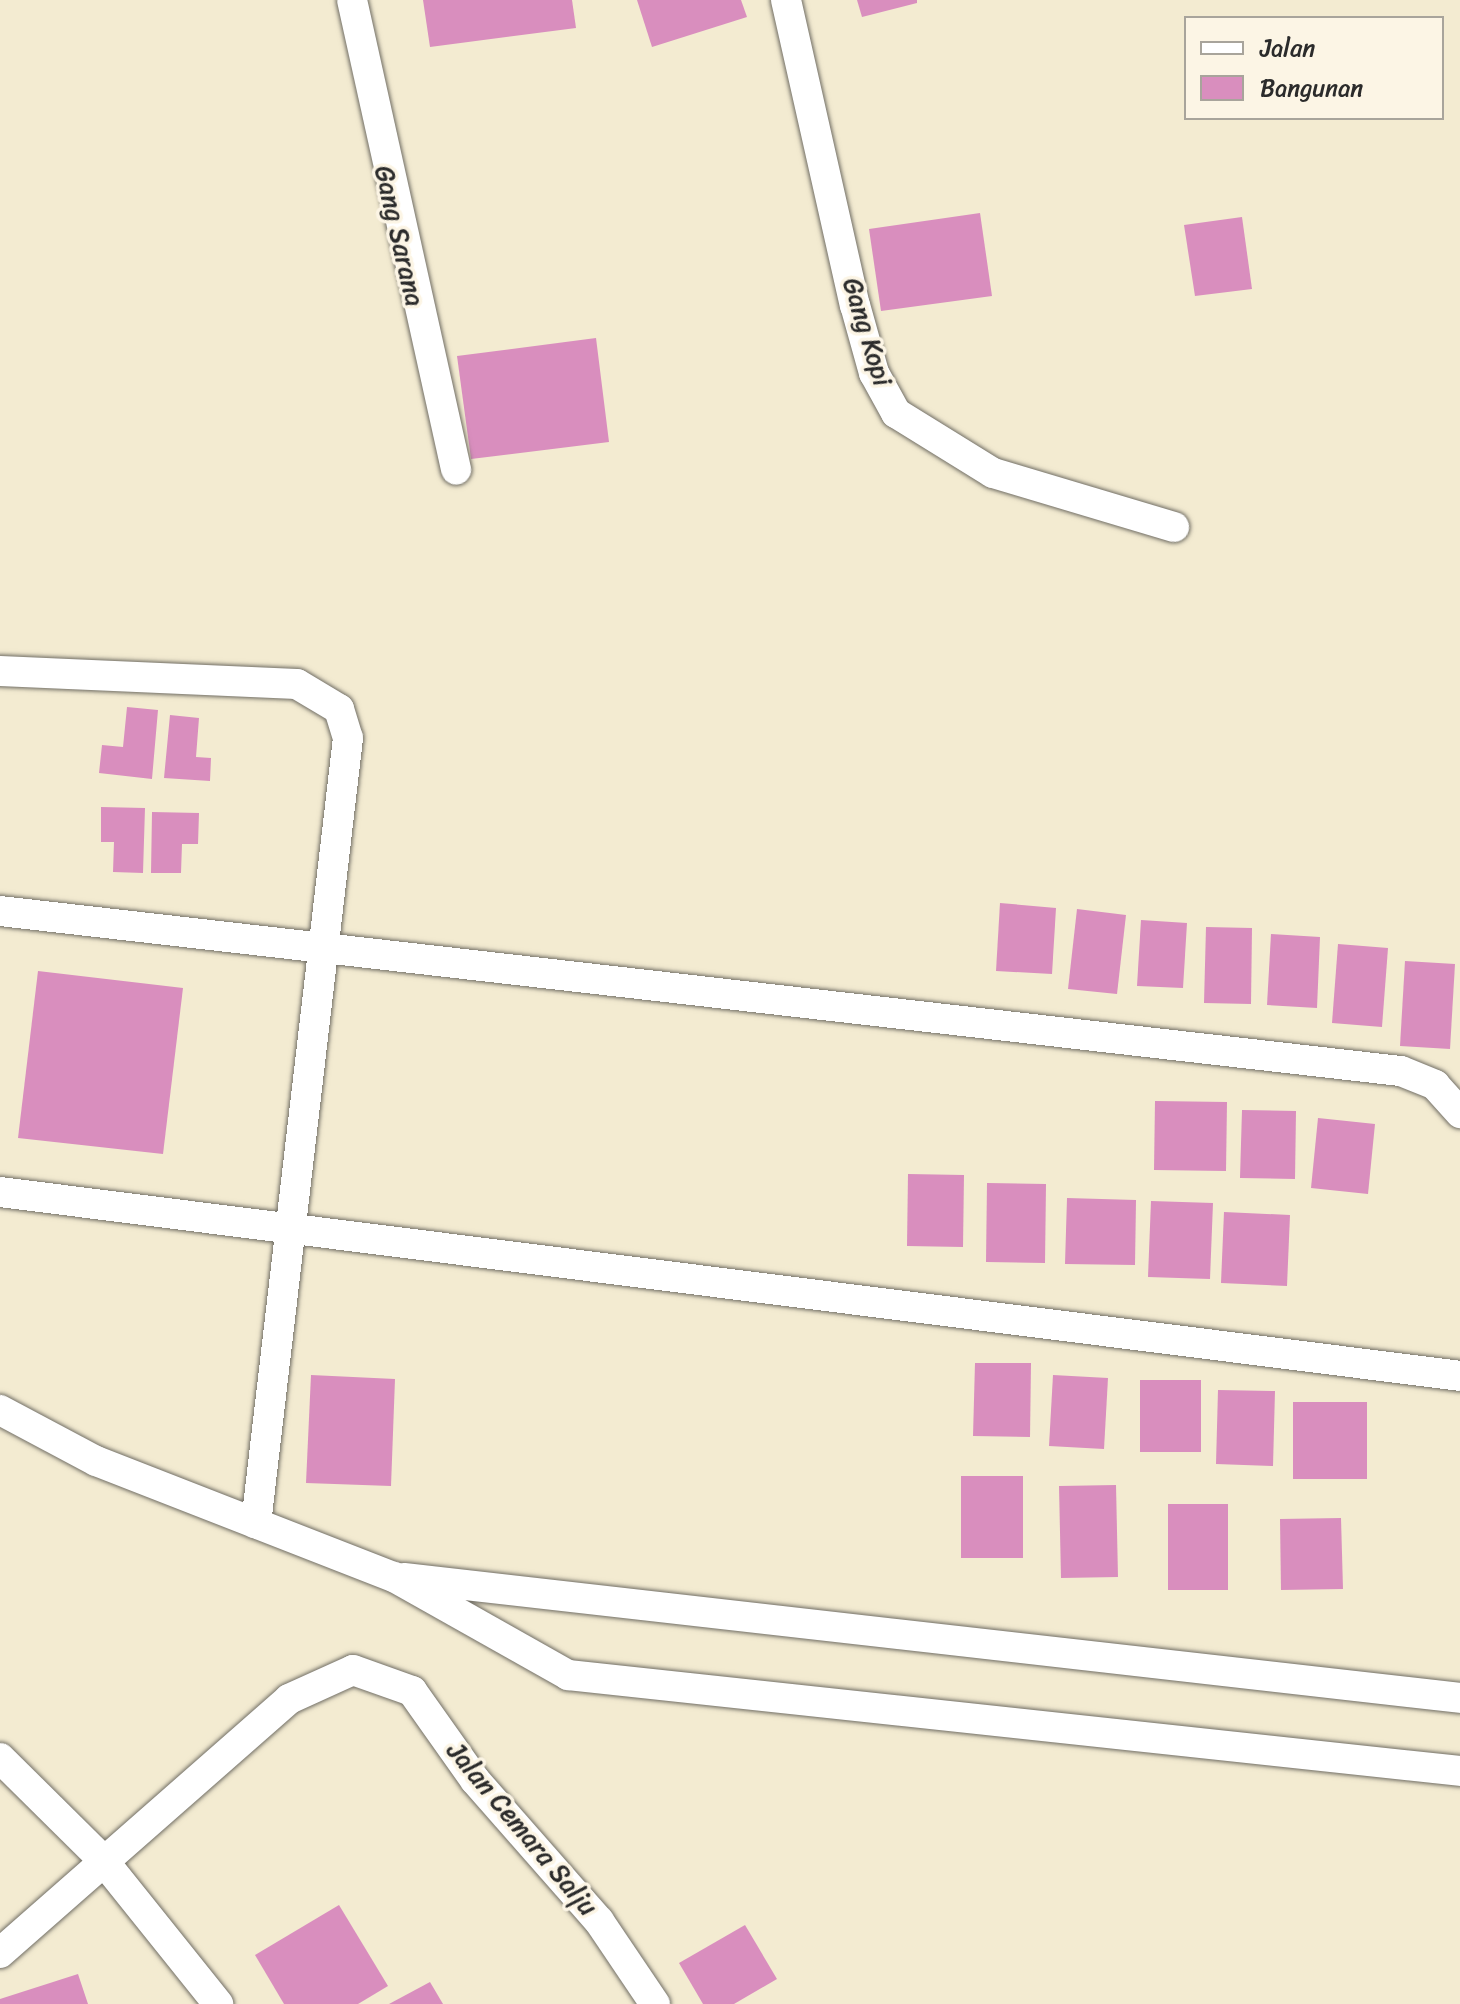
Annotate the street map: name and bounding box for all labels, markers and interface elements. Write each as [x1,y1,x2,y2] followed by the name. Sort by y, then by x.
[1184,16,1444,120] legend
[1260,27,1315,69] text: Jalan
[1260,67,1363,109] text: Bangunan
[368,163,430,309] street label: Gang Sarana
[836,273,898,391] street label: Gang Kopi
[440,1735,604,1923] street label: Jalan Cemara Salju

